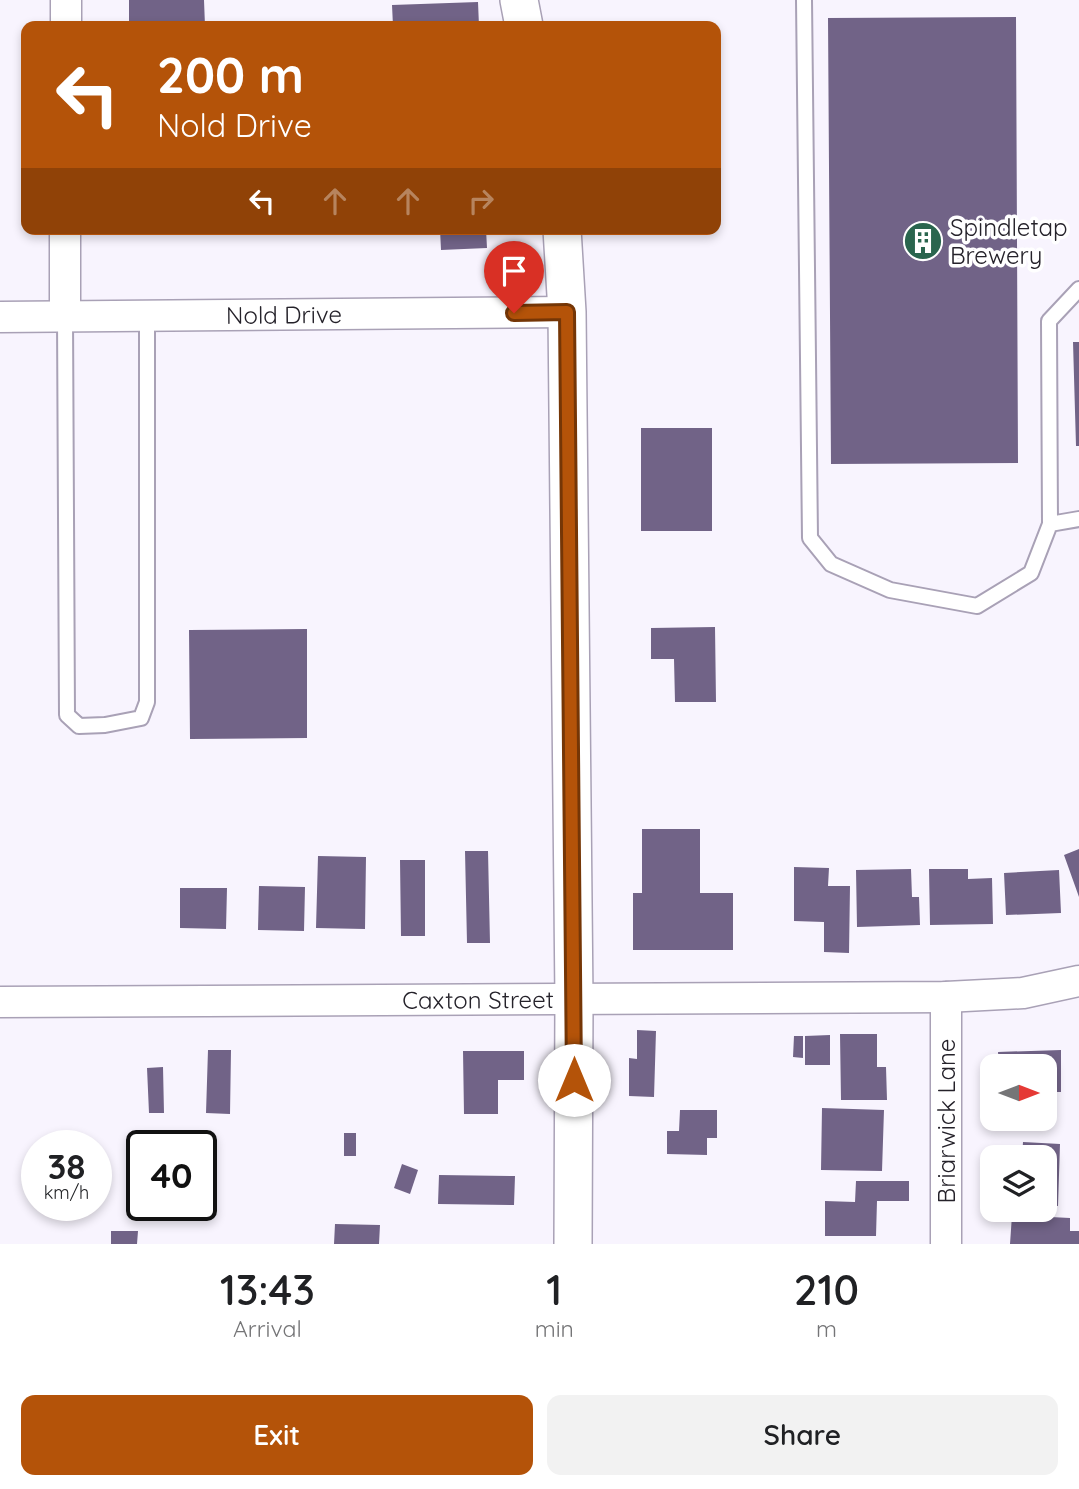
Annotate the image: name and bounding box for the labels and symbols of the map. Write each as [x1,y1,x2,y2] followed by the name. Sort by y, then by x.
[950,212,1068,270] place label: Spindletap Brewery
[902,220,944,262] building icon: Spindletap Brewery
[484,241,544,313] pin
[226,299,342,330] street label: Nold Drive
[402,984,554,1015] street label: Caxton Street
[931,1039,961,1203] street label: Briarwick Lane
[537,1043,611,1117] position arrow
[980,1054,1057,1130] north arrow
[126,1130,217,1221] speed limit sign: 40

